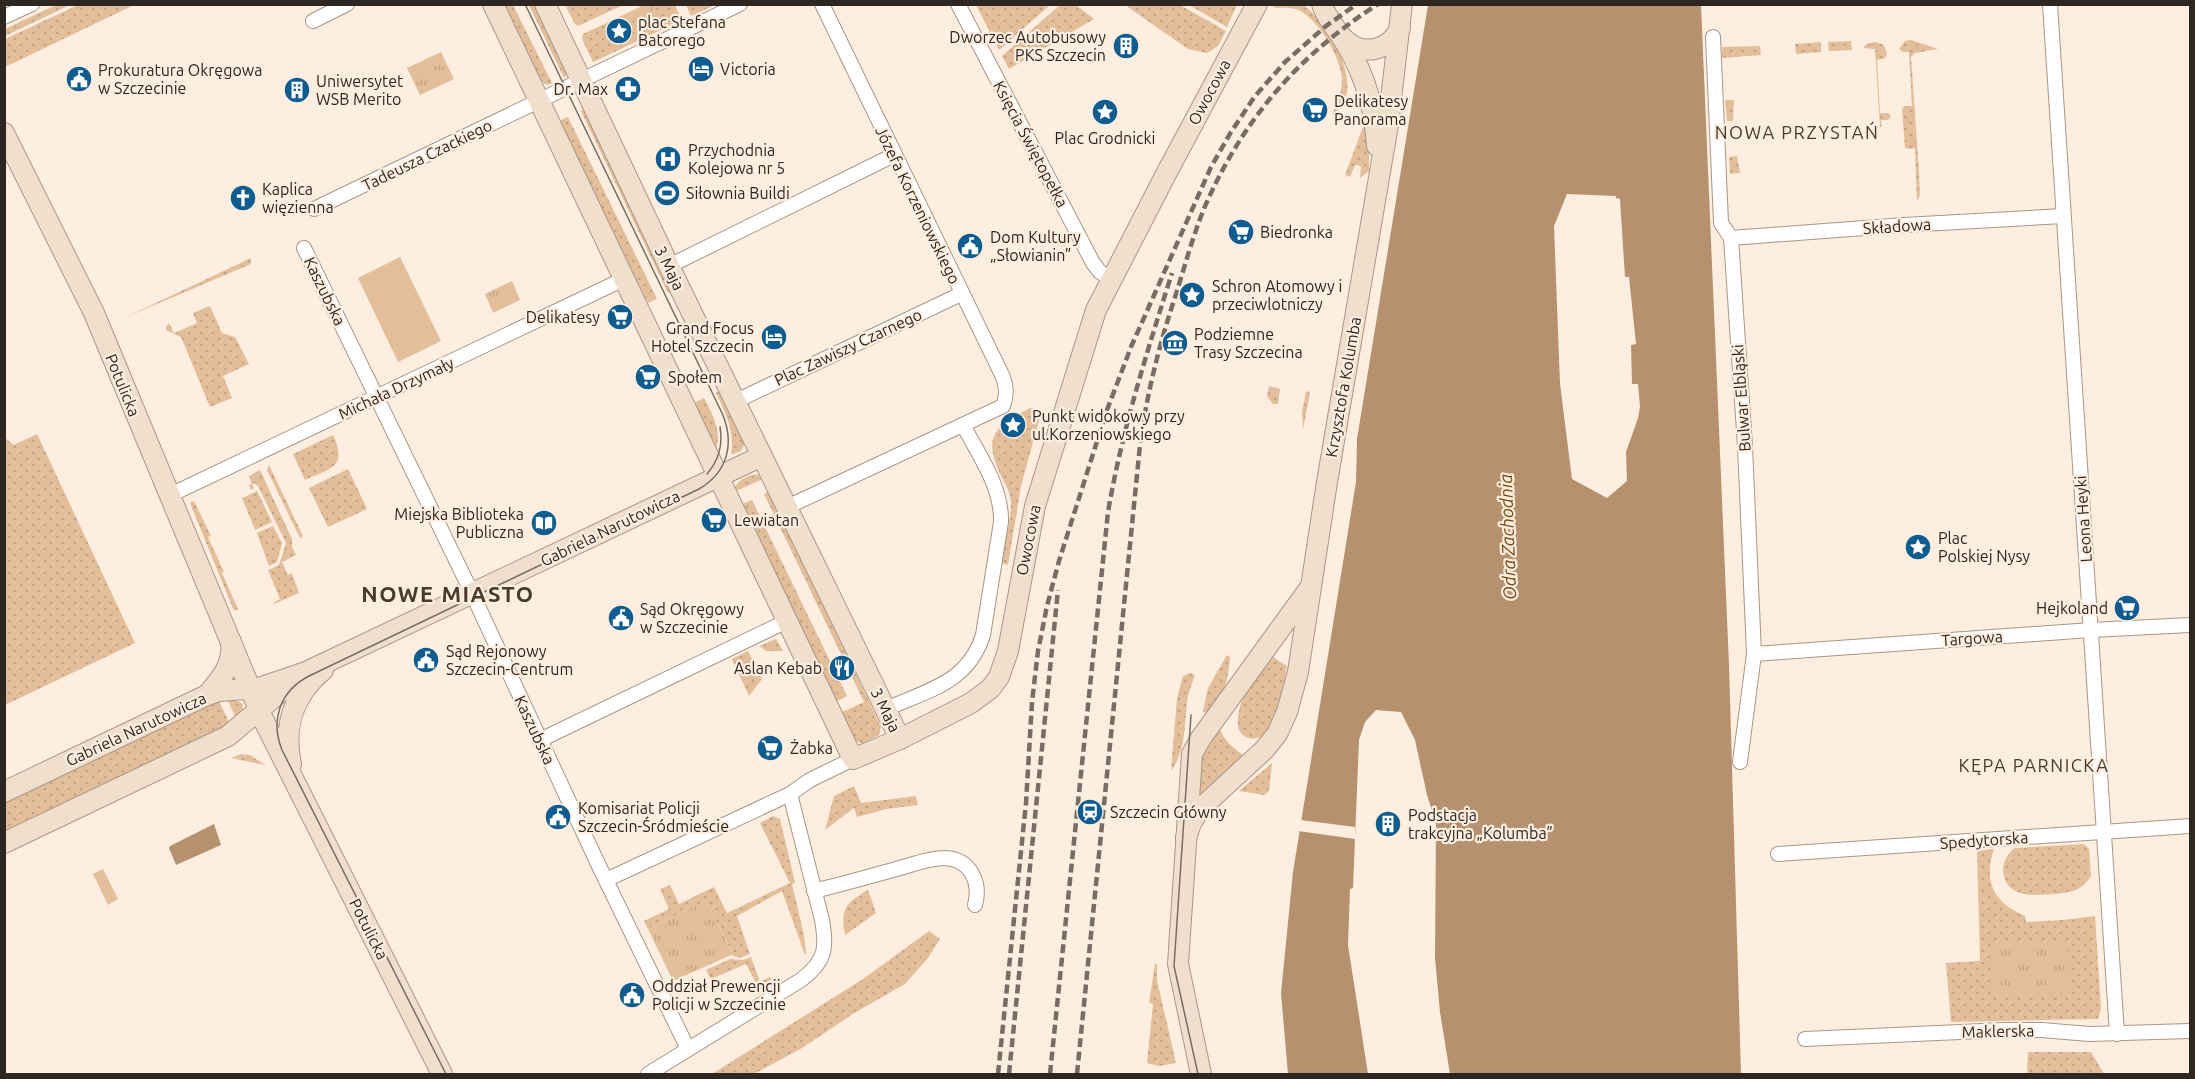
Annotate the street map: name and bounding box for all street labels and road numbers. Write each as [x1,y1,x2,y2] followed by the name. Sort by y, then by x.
[1184,56,1234,128] street label: Owocowa
[990,77,1073,210] street label: Księcia Świętopełka
[359,116,495,194] street label: Tadeusza Czackiego
[872,123,964,287] street label: Józefa Korzeniowskiego
[1862,215,1932,237] street label: Składowa
[652,243,688,293] street label: 3 Maja
[301,254,349,328] street label: Kaszubska
[772,305,924,389] street label: Plac Zawiszy Czarnego
[1322,315,1364,459] street label: Krzysztofa Kolumba
[1728,344,1754,452] street label: Bulwar Elbląski
[102,351,144,419] street label: Potulicka
[335,353,457,423] street label: Michała Drzymały
[2071,475,2095,563] street label: Leona Heyki
[537,486,683,570] street label: Gabriela Narutowicza
[1012,503,1044,577] street label: Owocowa
[1941,627,2003,649] street label: Targowa
[868,685,904,735] street label: 3 Maja
[63,689,209,769] street label: Gabriela Narutowicza
[511,693,559,767] street label: Kaszubska
[1939,828,2029,852] street label: Spedytorska
[346,896,392,962] street label: Potulicka
[1962,1021,2034,1041] street label: Maklerska

